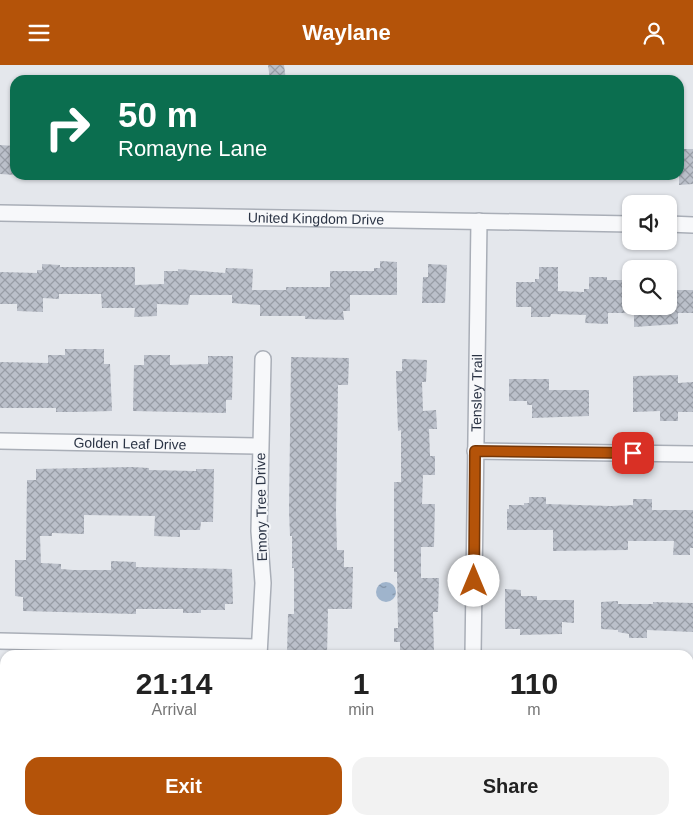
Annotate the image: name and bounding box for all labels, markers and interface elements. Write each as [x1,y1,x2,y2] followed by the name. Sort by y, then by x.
[25,19,53,47] icon: menu
[640,19,668,47] icon: person
[302,20,391,45] text: Waylane
[35,95,100,160] icon: right
[118,95,198,134] text: 50 m
[118,136,267,161] text: Romayne Lane
[622,195,677,315] map controls
[622,195,677,250] button: sound
[248,209,384,228] street label: United Kingdom Drive
[622,260,677,315] button: search
[468,354,485,432] street label: Tensley Trail
[612,432,654,474] pin
[73,434,187,453] street label: Golden Leaf Drive
[619,439,647,467] icon: arrive
[252,452,270,562] street label: Emory Tree Drive
[447,554,499,606] position arrow
[136,667,213,700] text: 21:14
[353,667,370,700] text: 1
[510,667,558,700] text: 110
[151,701,197,718] text: Arrival
[348,701,374,718] text: min
[527,701,541,718] text: m
[25,757,342,815] button: Exit
[352,757,669,815] button: Share

